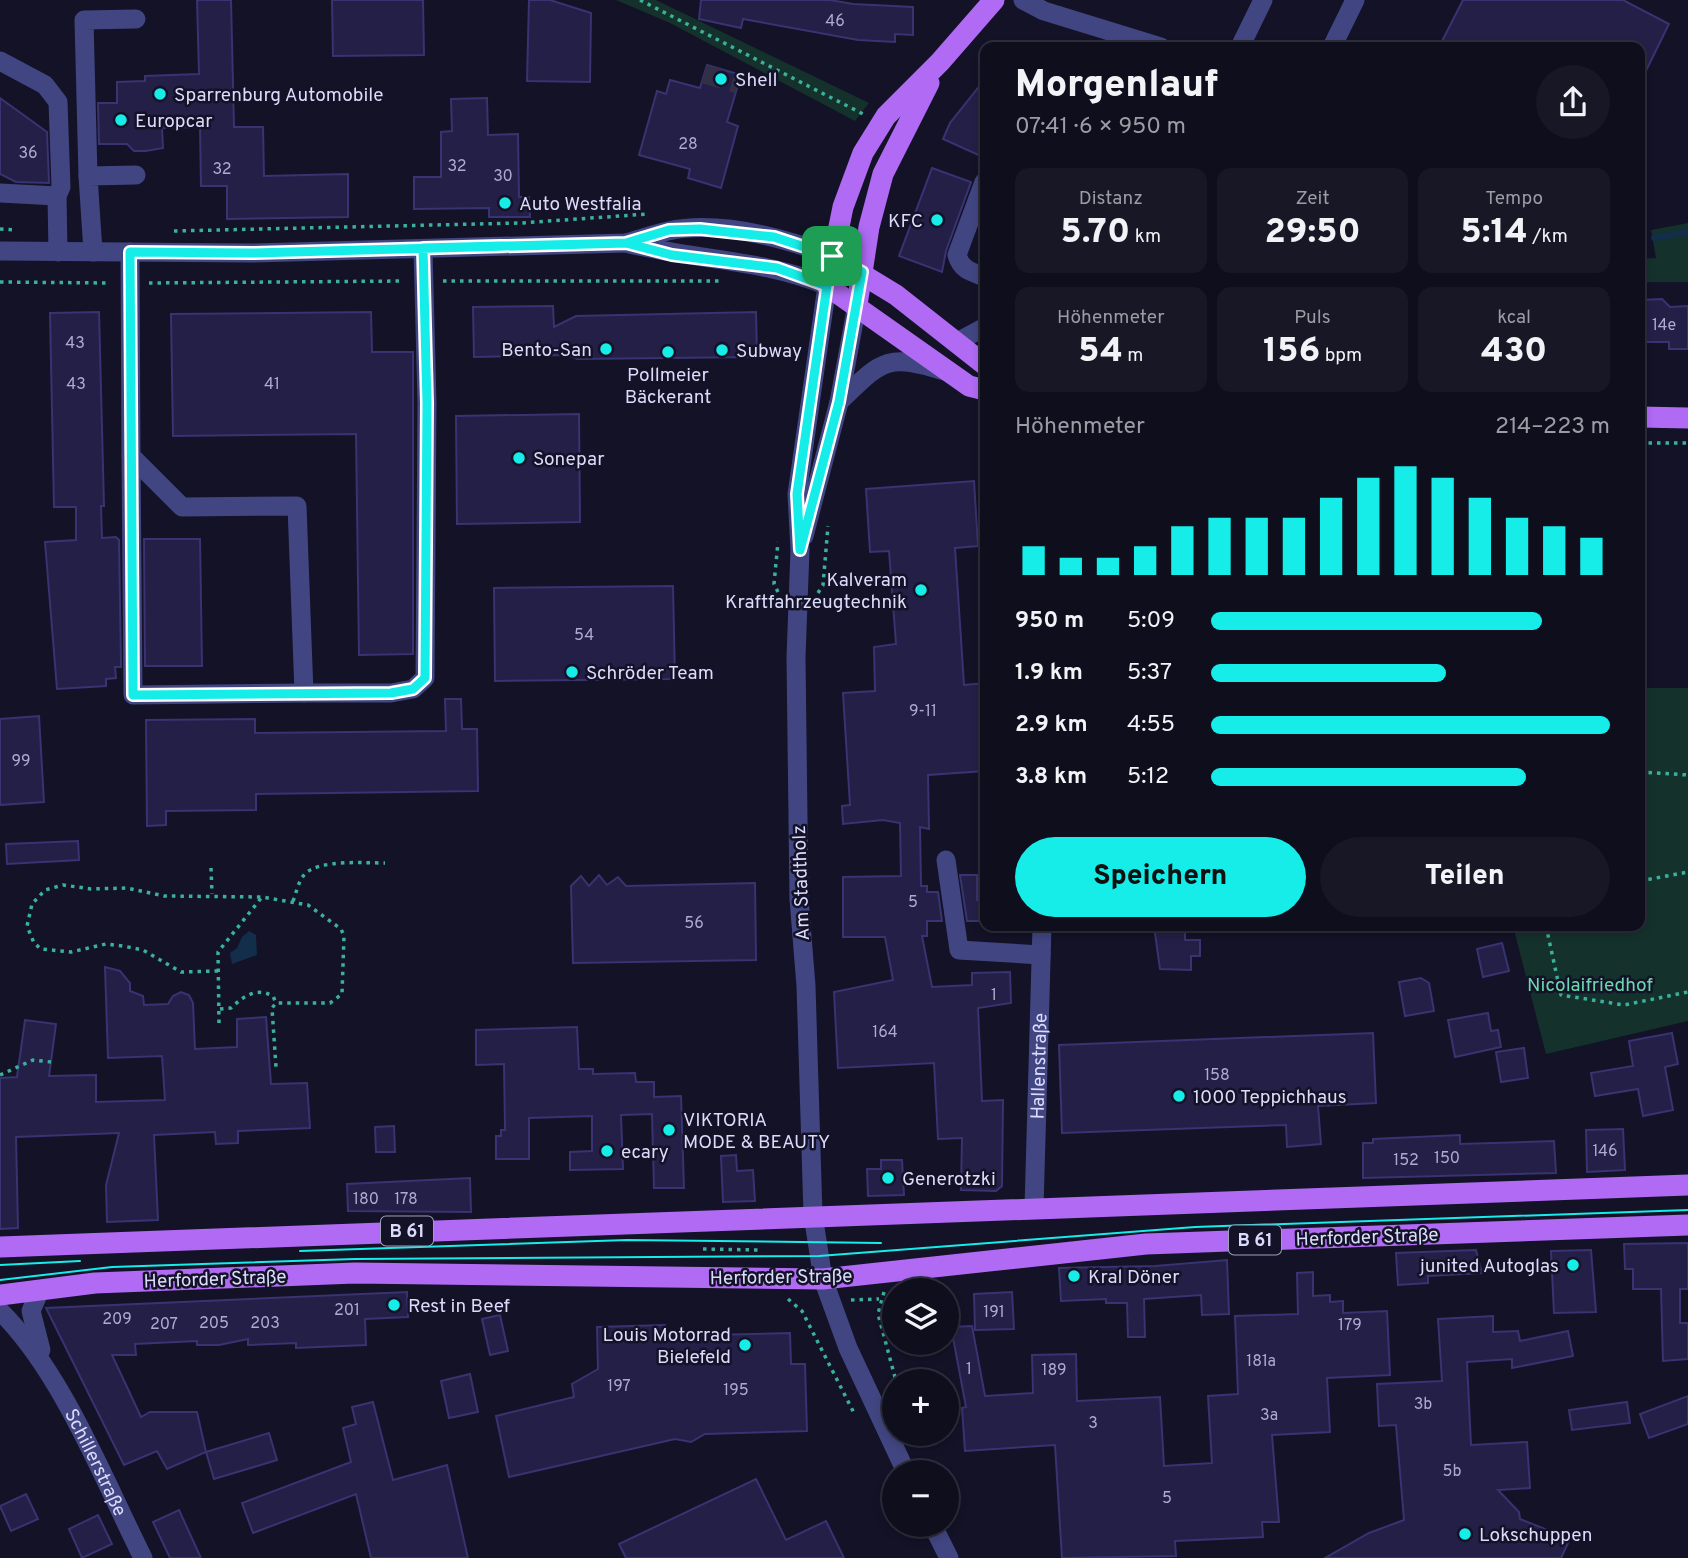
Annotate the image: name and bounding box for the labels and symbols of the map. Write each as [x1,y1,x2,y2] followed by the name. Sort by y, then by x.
[825,12,845,32] house number: 46
[735,69,778,93] place label: Shell
[713,71,729,87] marker: Shell
[174,84,383,108] place label: Sparrenburg Automobile
[152,86,168,102] marker: Sparrenburg Automobile
[135,110,213,134] place label: Europcar
[113,112,129,128] marker: Europcar
[678,135,698,155] house number: 28
[18,144,38,164] house number: 36
[447,157,467,177] house number: 32
[212,160,232,180] house number: 32
[493,167,513,187] house number: 30
[519,193,642,217] place label: Auto Westfalia
[497,195,513,211] marker: Auto Westfalia
[888,210,923,234] place label: KFC
[929,212,945,228] marker: KFC
[802,226,862,286] pin
[1652,316,1676,336] house number: 14e
[65,334,85,354] house number: 43
[501,339,592,363] place label: Bento-San
[736,340,802,364] place label: Subway
[598,341,614,357] marker: Bento-San
[714,342,730,358] marker: Subway
[660,344,676,360] marker: Pollmeier Bäckerant
[625,364,711,410] place label: Pollmeier Bäckerant
[66,375,86,395] house number: 43
[264,375,280,395] house number: 41
[533,448,605,472] place label: Sonepar
[511,450,527,466] marker: Sonepar
[725,569,907,615] place label: Kalveram Kraftfahrzeugtechnik
[913,582,929,598] marker: Kalveram Kraftfahrzeugtechnik
[574,626,594,646] house number: 54
[586,662,714,686] place label: Schröder Team
[564,664,580,680] marker: Schröder Team
[909,702,937,722] house number: 9-11
[11,752,31,772] house number: 99
[788,825,816,941] street label: Am Stadtholz
[908,893,918,913] house number: 5
[684,914,704,934] house number: 56
[1527,974,1654,998] park label: Nicolaifriedhof
[991,986,997,1006] house number: 1
[1027,1012,1054,1120] street label: Hallenstraße
[872,1023,898,1043] house number: 164
[1204,1066,1230,1086] house number: 158
[1193,1086,1347,1110] place label: 1000 Teppichhaus
[1171,1088,1187,1104] marker: 1000 Teppichhaus
[683,1109,830,1155] place label: VIKTORIA MODE & BEAUTY
[661,1122,677,1138] marker: VIKTORIA MODE & BEAUTY
[621,1141,669,1165] place label: ecary
[1592,1142,1618,1162] house number: 146
[599,1143,615,1159] marker: ecary
[1434,1149,1460,1169] house number: 150
[1393,1151,1419,1171] house number: 152
[902,1168,996,1192] place label: Generotzki
[880,1170,896,1186] marker: Generotzki
[353,1190,379,1210] house number: 180
[394,1190,418,1210] house number: 178
[381,1216,433,1246] road number: B 61
[1295,1224,1439,1252] street label: Herforder Straße
[1229,1226,1281,1254] road number: B 61
[1419,1255,1559,1279] place label: junited Autoglas
[1565,1257,1581,1273] marker: junited Autoglas
[709,1265,853,1291] street label: Herforder Straße
[143,1266,287,1294] street label: Herforder Straße
[1088,1266,1180,1290] place label: Kral Döner
[1066,1268,1082,1284] marker: Kral Döner
[408,1295,511,1319] place label: Rest in Beef
[386,1297,402,1313] marker: Rest in Beef
[334,1301,360,1321] house number: 201
[983,1303,1005,1323] house number: 191
[102,1310,132,1330] house number: 209
[199,1314,229,1334] house number: 205
[250,1314,280,1334] house number: 203
[150,1315,178,1335] house number: 207
[1338,1316,1362,1336] house number: 179
[602,1324,731,1370] place label: Louis Motorrad Bielefeld
[737,1337,753,1353] marker: Louis Motorrad Bielefeld
[1246,1352,1276,1372] house number: 181a
[966,1360,972,1380] house number: 1
[1042,1361,1066,1381] house number: 189
[607,1377,631,1397] house number: 197
[723,1381,749,1401] house number: 195
[1414,1395,1432,1415] house number: 3b
[58,1405,131,1520] street label: Schillerstraße
[1260,1406,1278,1426] house number: 3a
[1088,1414,1098,1434] house number: 3
[1443,1462,1461,1482] house number: 5b
[1162,1489,1172,1509] house number: 5
[1479,1524,1592,1548] place label: Lokschuppen
[1457,1526,1473,1542] marker: Lokschuppen

